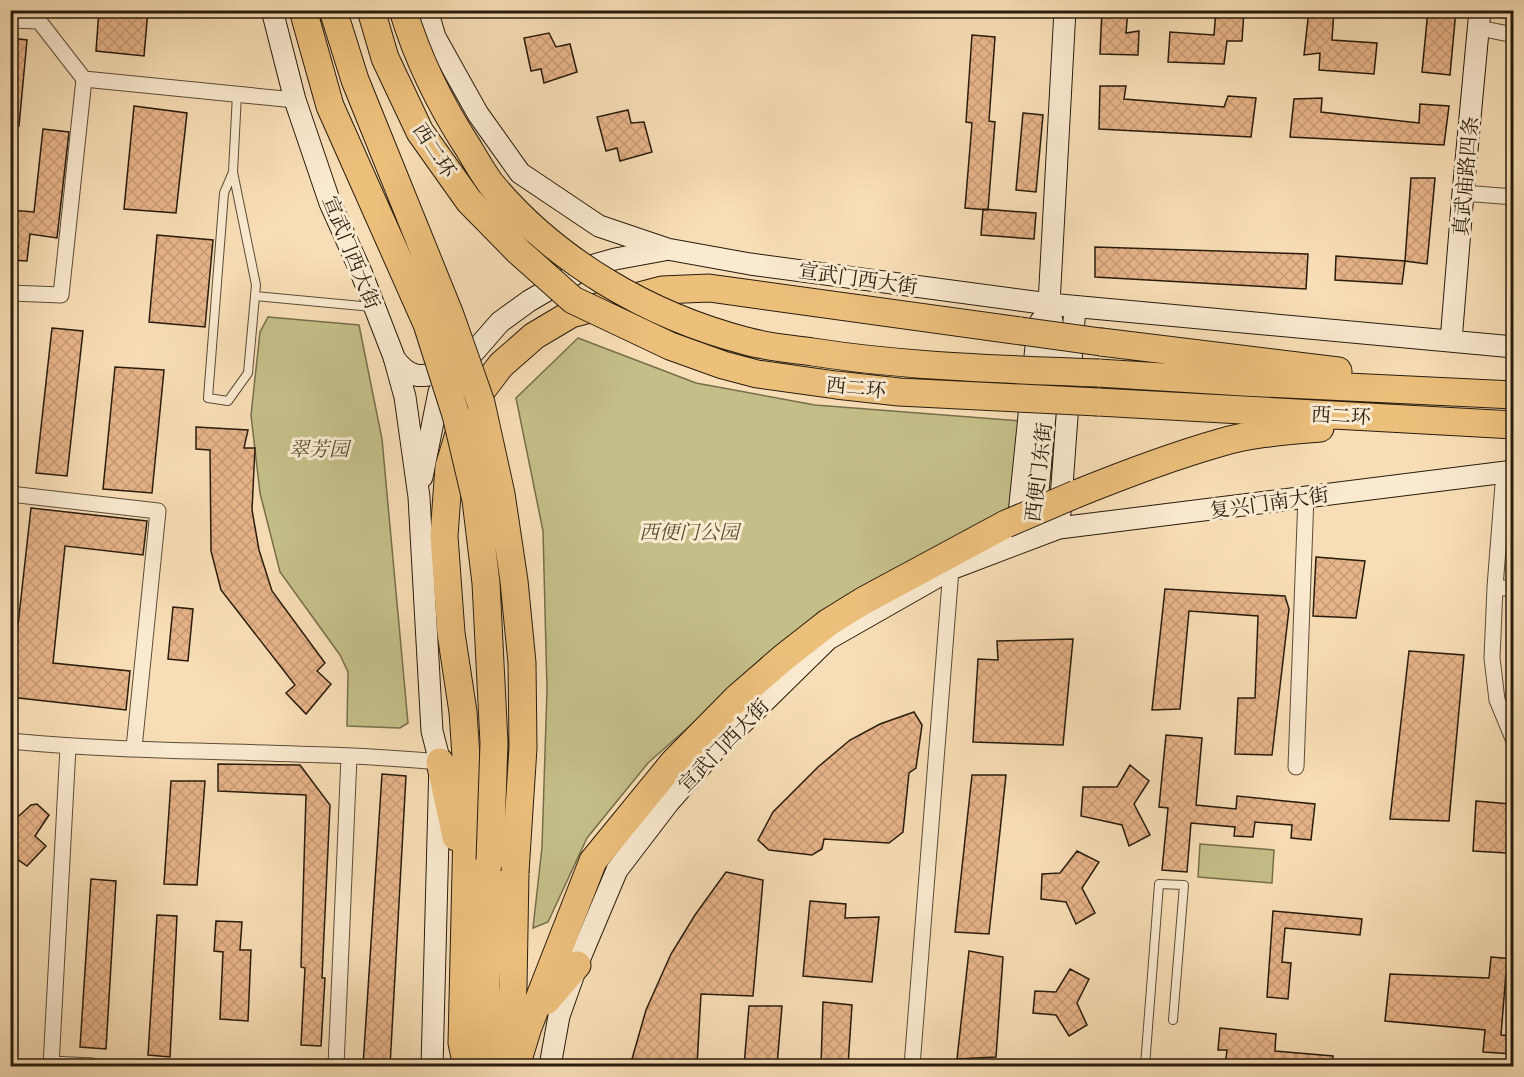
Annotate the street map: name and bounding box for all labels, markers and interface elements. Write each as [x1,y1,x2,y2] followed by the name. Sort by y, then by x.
[1445,115,1485,237] street label: 真武庙路四条
[407,117,463,183] street label: 西二环
[316,191,388,313] street label: 宣武门西大街
[797,255,919,301] street label: 宣武门西大街
[825,369,887,405] street label: 西二环
[1310,399,1372,431] street label: 西二环
[1018,421,1058,523] street label: 西便门东街
[289,434,352,463] park label: 翠芳园
[1208,479,1330,525] street label: 复兴门南大街
[639,517,742,546] park label: 西便门公园
[671,692,775,798] street label: 宣武门西大街

